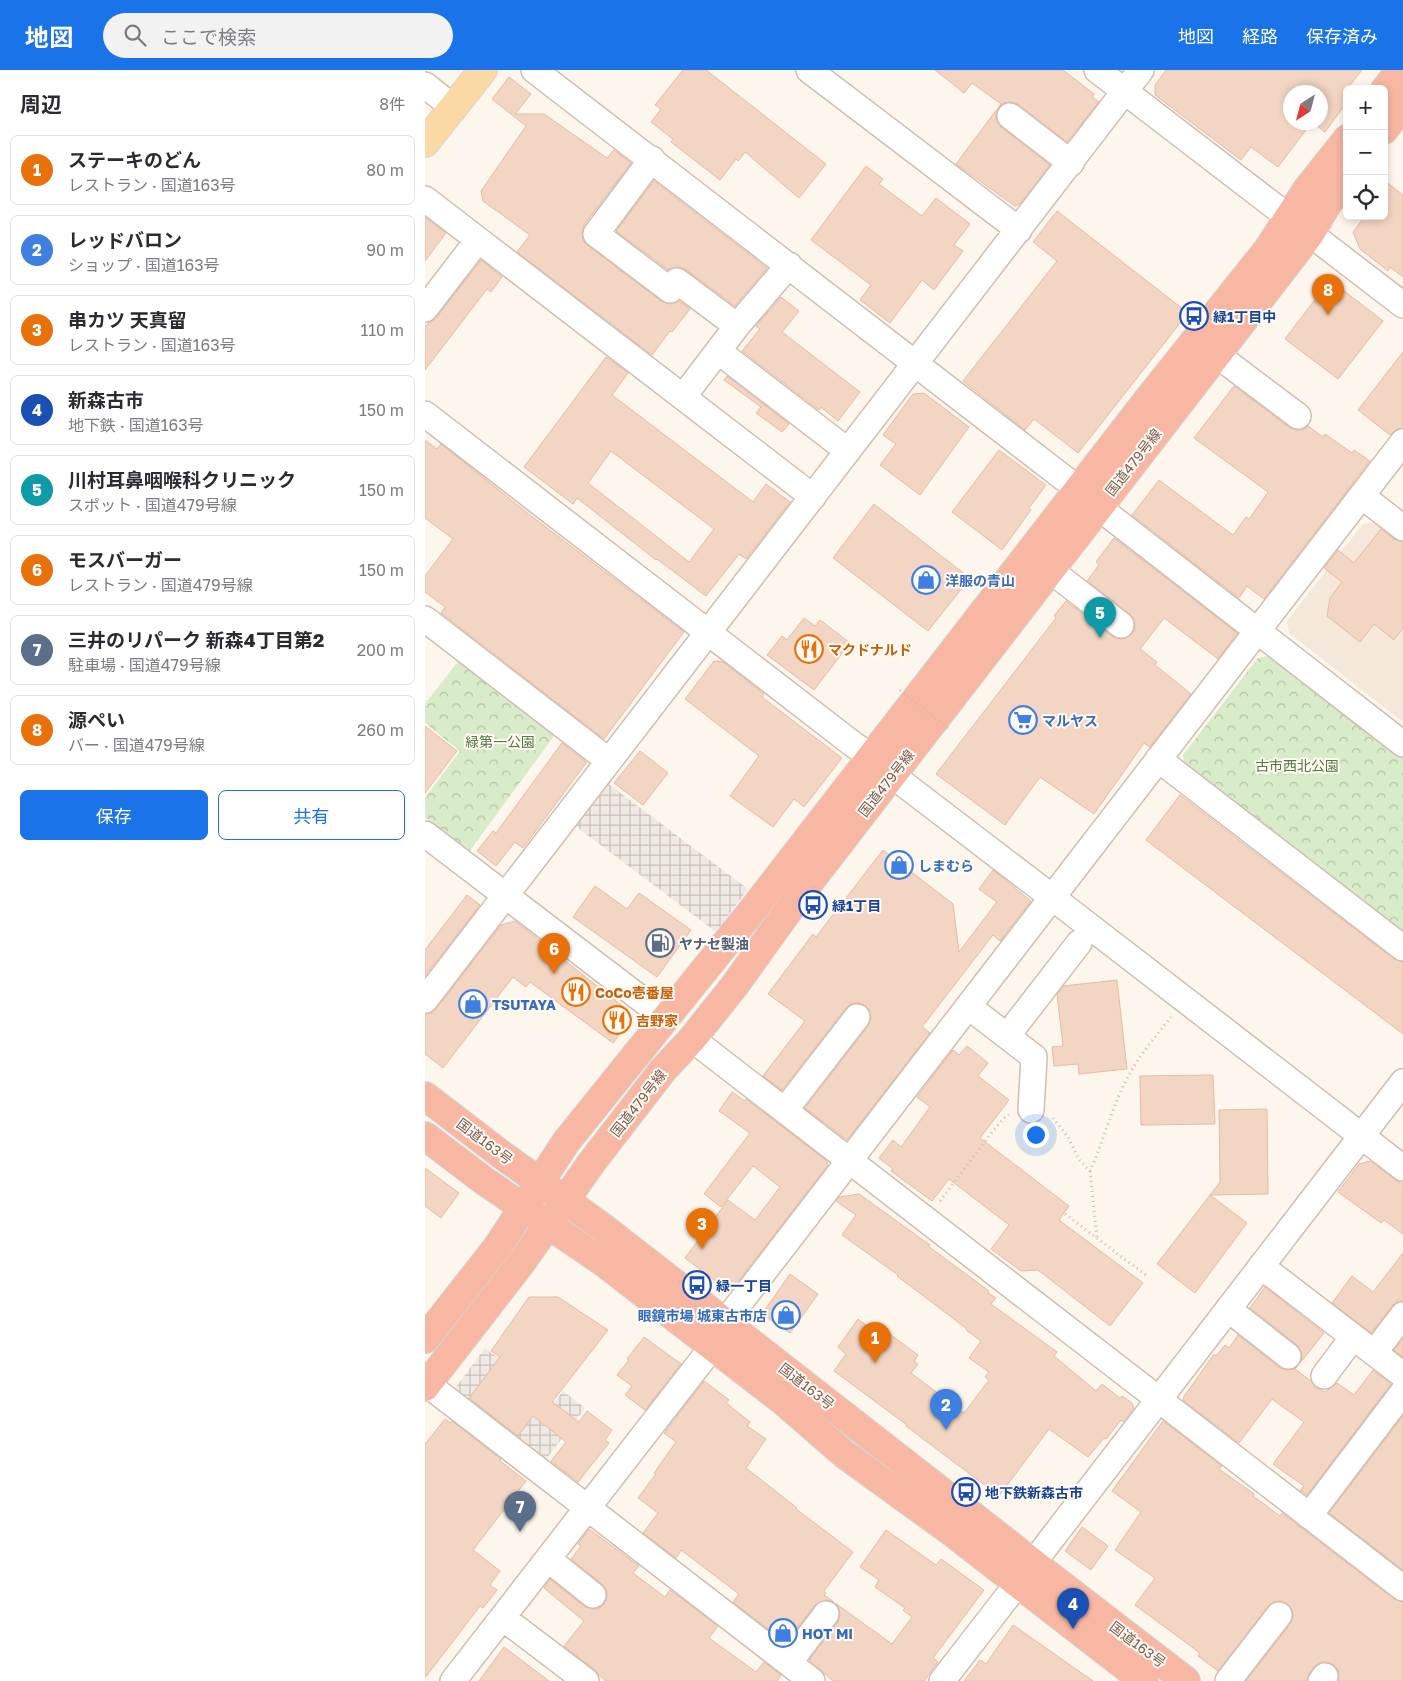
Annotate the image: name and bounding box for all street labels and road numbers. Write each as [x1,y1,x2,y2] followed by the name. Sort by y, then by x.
[1102,425,1164,499] street label: 国道479号線
[855,746,917,820] street label: 国道479号線
[607,1066,669,1140] street label: 国道479号線
[454,1115,516,1167] street label: 国道163号
[776,1359,838,1413] street label: 国道163号
[1107,1618,1169,1670] street label: 国道163号

